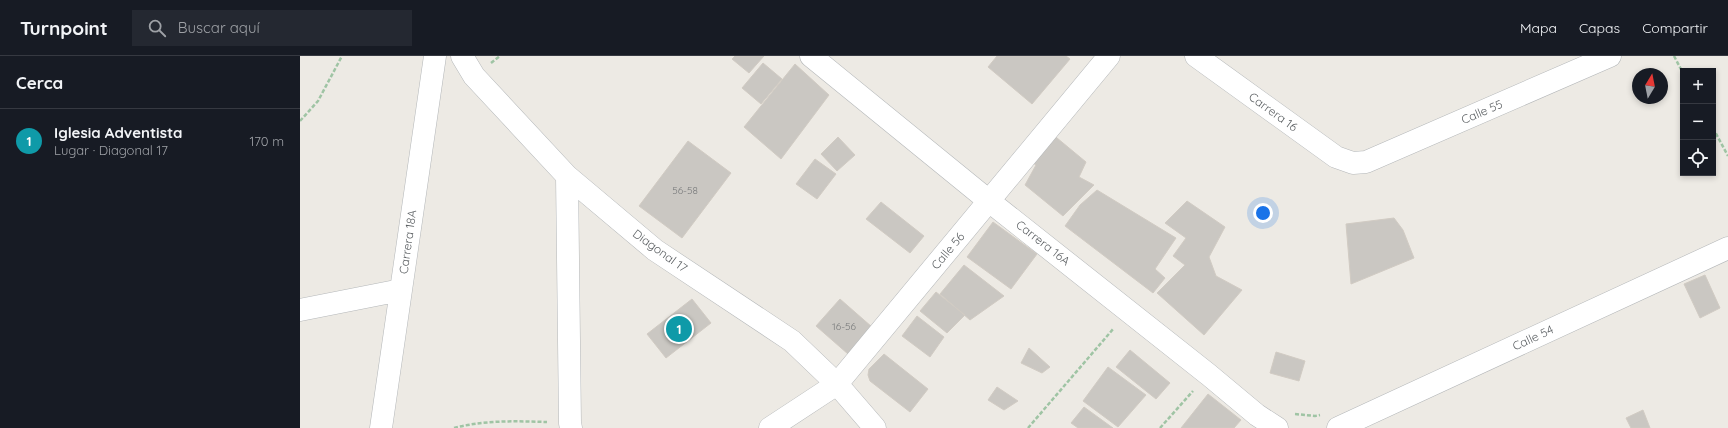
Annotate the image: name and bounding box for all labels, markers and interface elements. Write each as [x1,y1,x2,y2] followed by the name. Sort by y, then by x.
[132,10,412,46] search box
[20,16,108,40] text: Turnpoint
[146,17,168,39] icon: search
[178,18,260,37] text: Buscar aquí
[1520,19,1557,37] text: Mapa
[1579,19,1620,37] text: Capas
[1642,19,1708,37] text: Compartir
[1632,68,1668,104] north arrow
[1680,68,1716,176] map controls
[1680,68,1716,104] button: +
[16,72,63,93] text: Cerca
[1246,89,1301,135] street label: Carrera 16
[1459,96,1505,127] street label: Calle 55
[1680,104,1716,140] button: −
[54,123,182,142] text: Iglesia Adventista
[26,133,32,149] text: 1
[249,133,284,149] text: 170 m
[1680,140,1716,176] button: locate
[54,142,168,158] text: Lugar · Diagonal 17
[672,184,698,197] house number: 56-58
[1253,203,1273,223] your location
[396,209,419,275] street label: Carrera 18A
[1013,217,1074,269] street label: Carrera 16A
[630,226,691,275] street label: Diagonal 17
[928,229,968,272] street label: Calle 56
[666,314,692,344] pin: 1
[832,320,857,333] house number: 16-56
[1510,322,1556,354] street label: Calle 54

